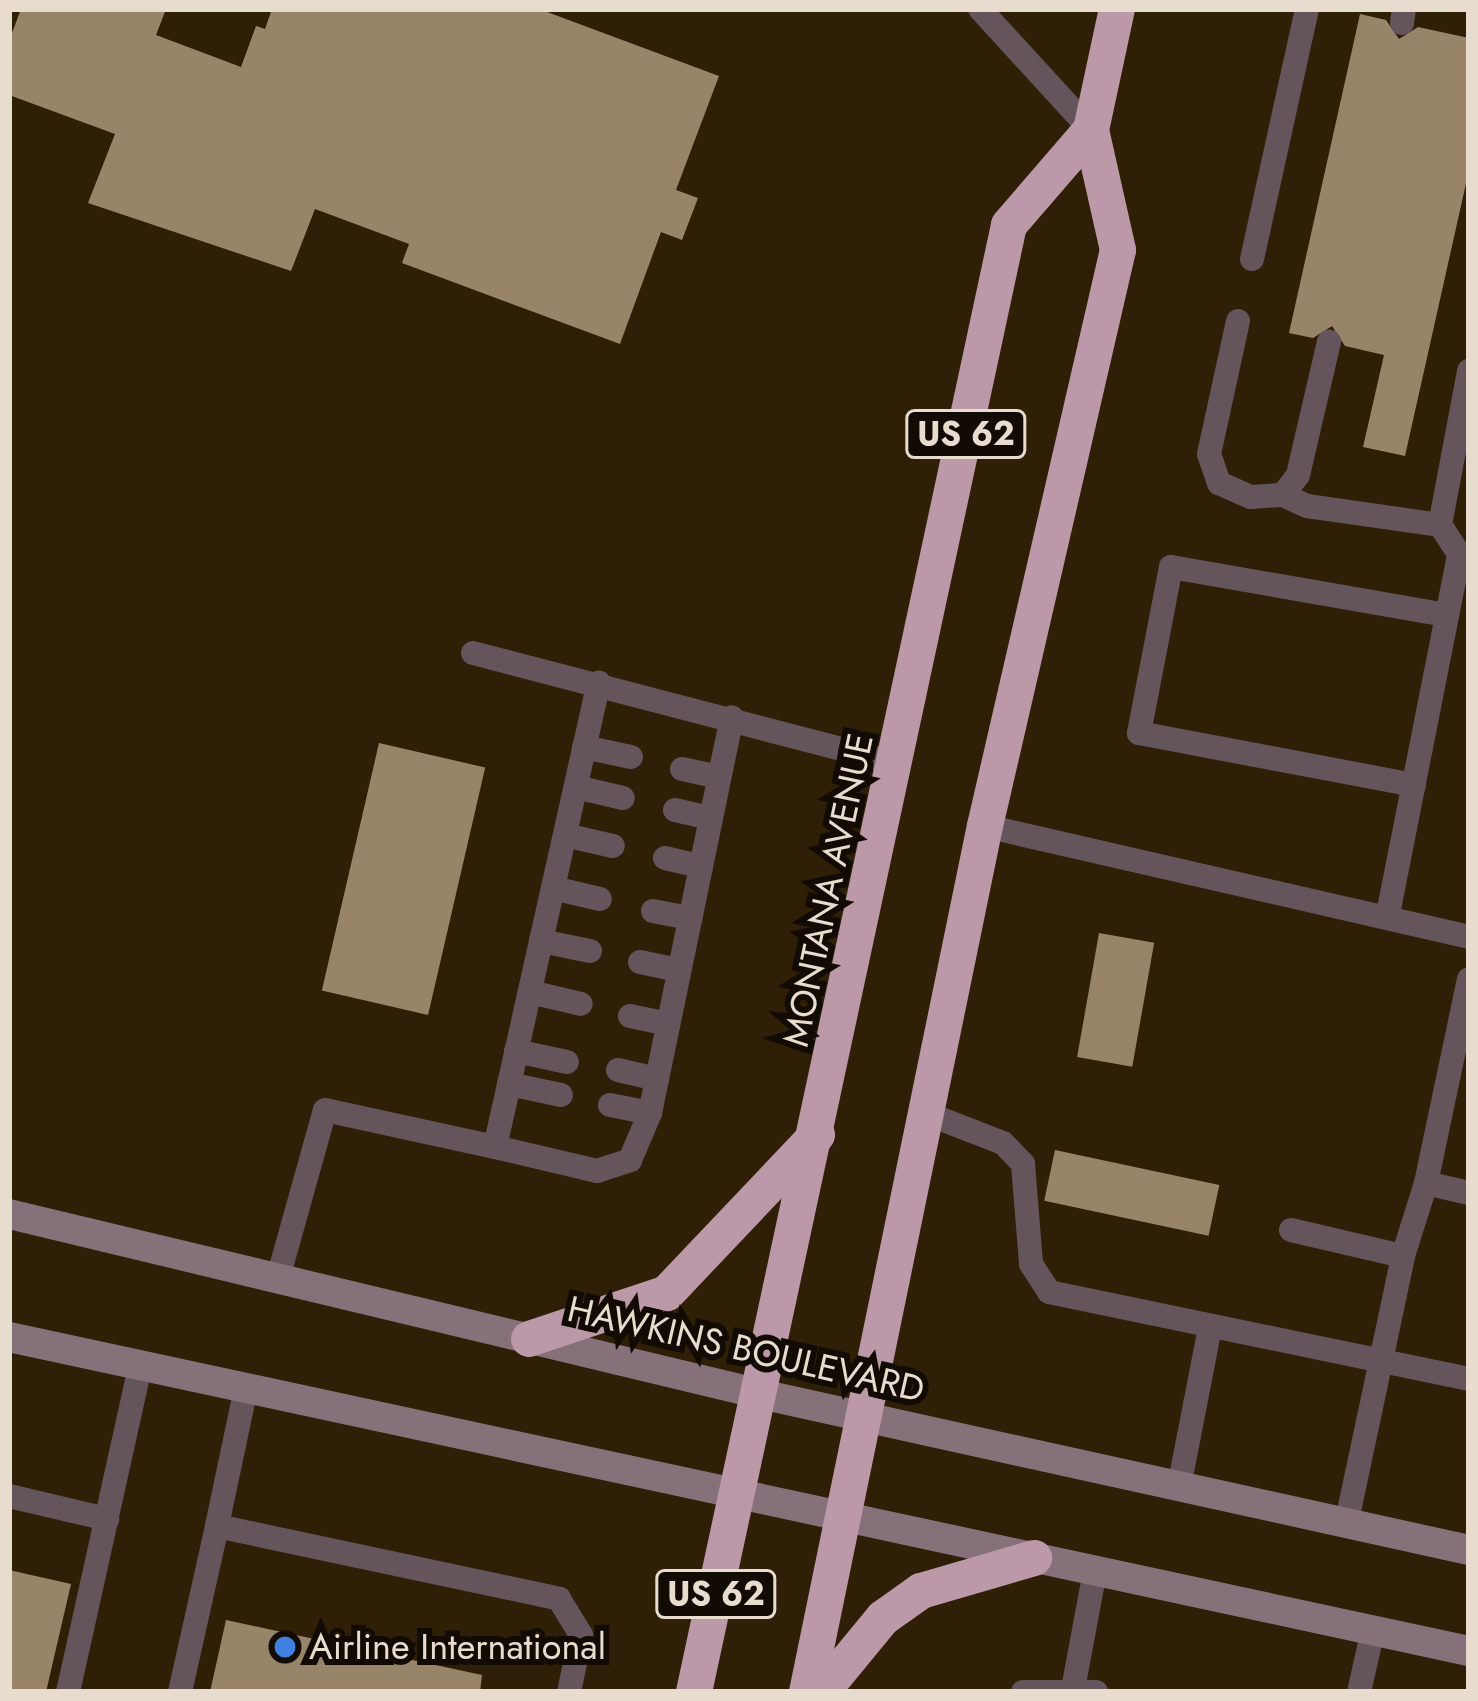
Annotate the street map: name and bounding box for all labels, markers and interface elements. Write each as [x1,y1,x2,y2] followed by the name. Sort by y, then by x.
[903,407,1029,461] road number: US 62
[774,730,882,1050] street label: MONTANA AVENUE
[563,1287,929,1411] street label: HAWKINS BOULEVARD
[653,1567,779,1621] road number: US 62
[309,1625,606,1669] place label: Airline International
[272,1634,298,1660] marker: Airline International

